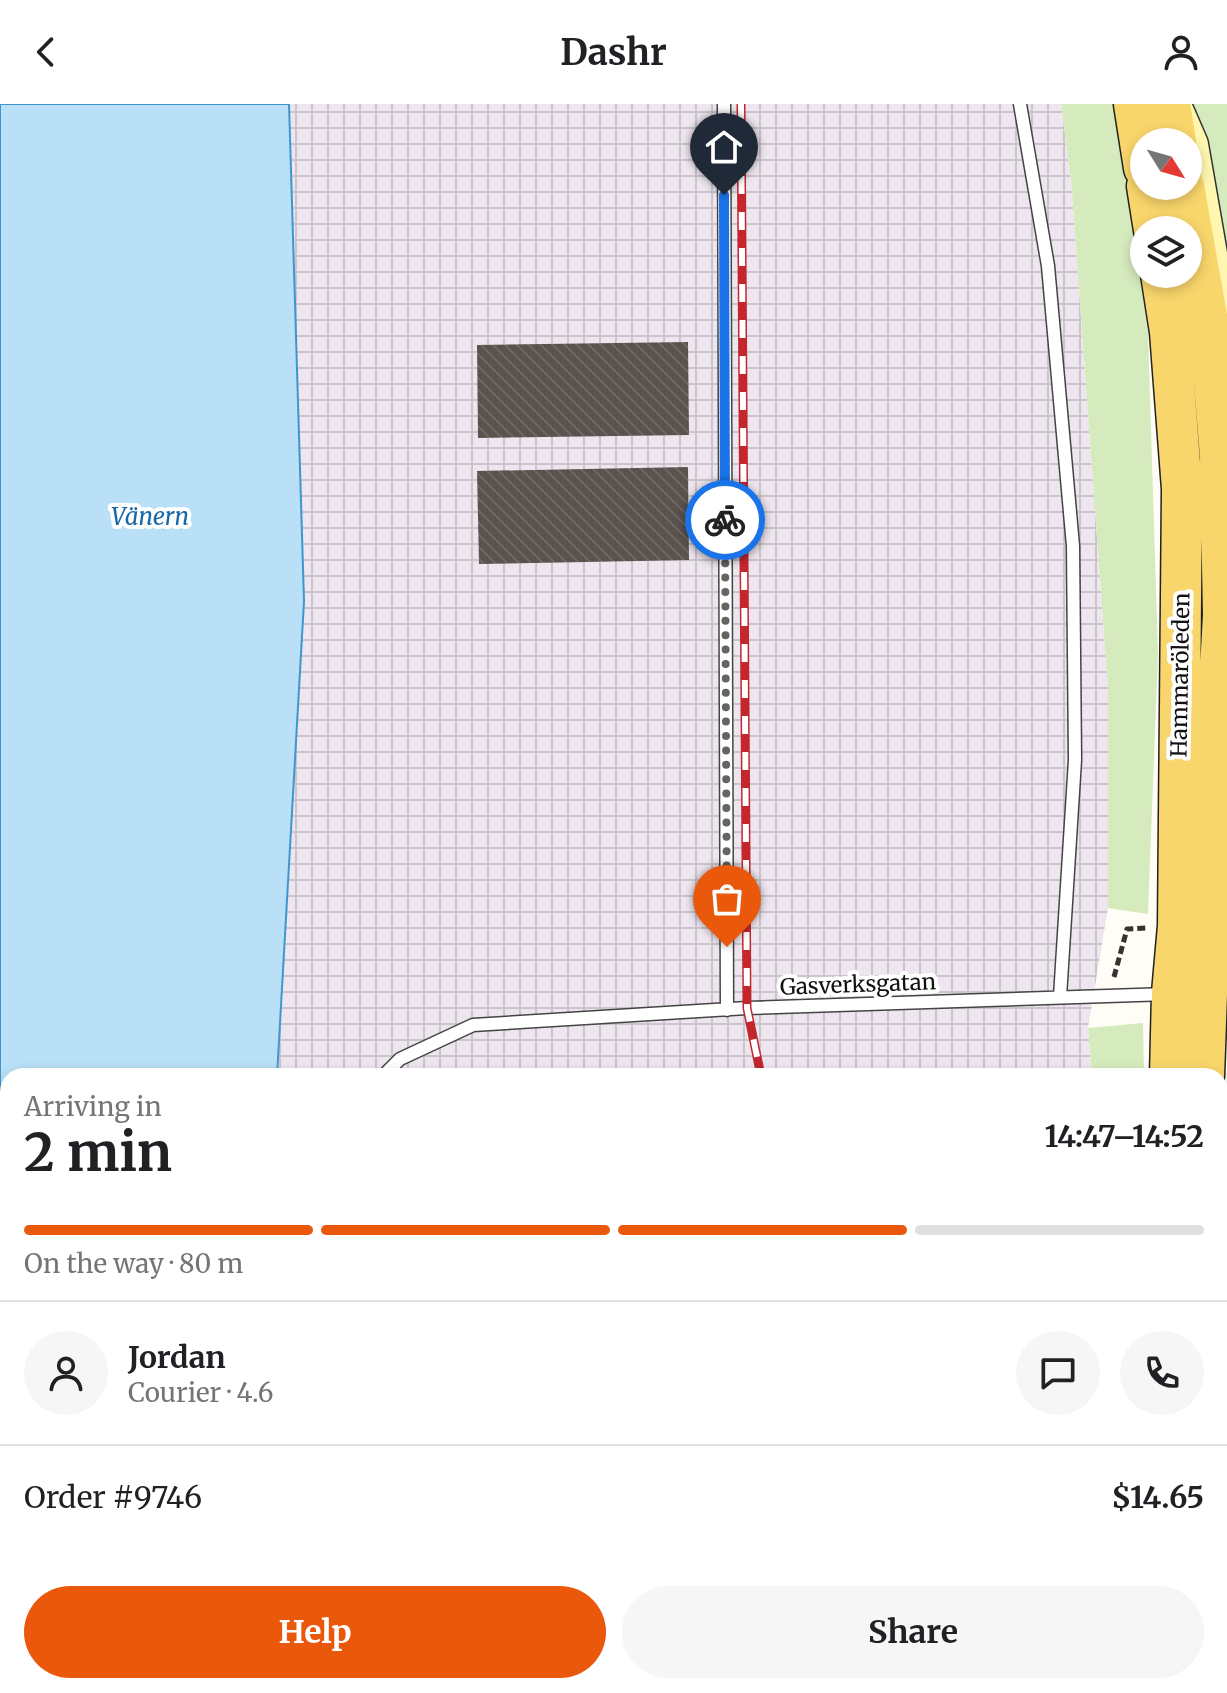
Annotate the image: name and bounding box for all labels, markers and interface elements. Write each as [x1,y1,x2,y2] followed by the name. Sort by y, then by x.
[24,30,68,74] icon: back
[560,30,667,75] text: Dashr
[1159,30,1203,74] icon: person
[690,113,758,195] pin
[702,125,746,169] icon: home
[1130,128,1202,200] north arrow
[1130,128,1202,288] map controls
[1130,216,1202,288] button: layers
[685,480,765,560] courier
[703,498,747,542] icon: bike
[111,501,189,532] water label: Vänern
[1165,592,1195,758] street label: Hammaröleden
[693,865,761,947] pin
[705,877,749,921] icon: bag
[780,967,937,1001] street label: Gasverksgatan
[24,1090,162,1123] text: Arriving in
[1045,1117,1204,1155] text: 14:47–14:52
[24,1120,172,1185] text: 2 min
[24,1247,243,1280] text: On the way · 80 m
[24,1331,108,1415] button: person
[1016,1331,1100,1415] button: chat
[1120,1331,1204,1415] button: phone
[128,1338,226,1376] text: Jordan
[128,1376,274,1409] text: Courier · 4.6
[24,1478,202,1516] text: Order #9746
[1111,1478,1204,1516] text: $14.65
[24,1586,606,1678] button: Help
[622,1586,1204,1678] button: Share

